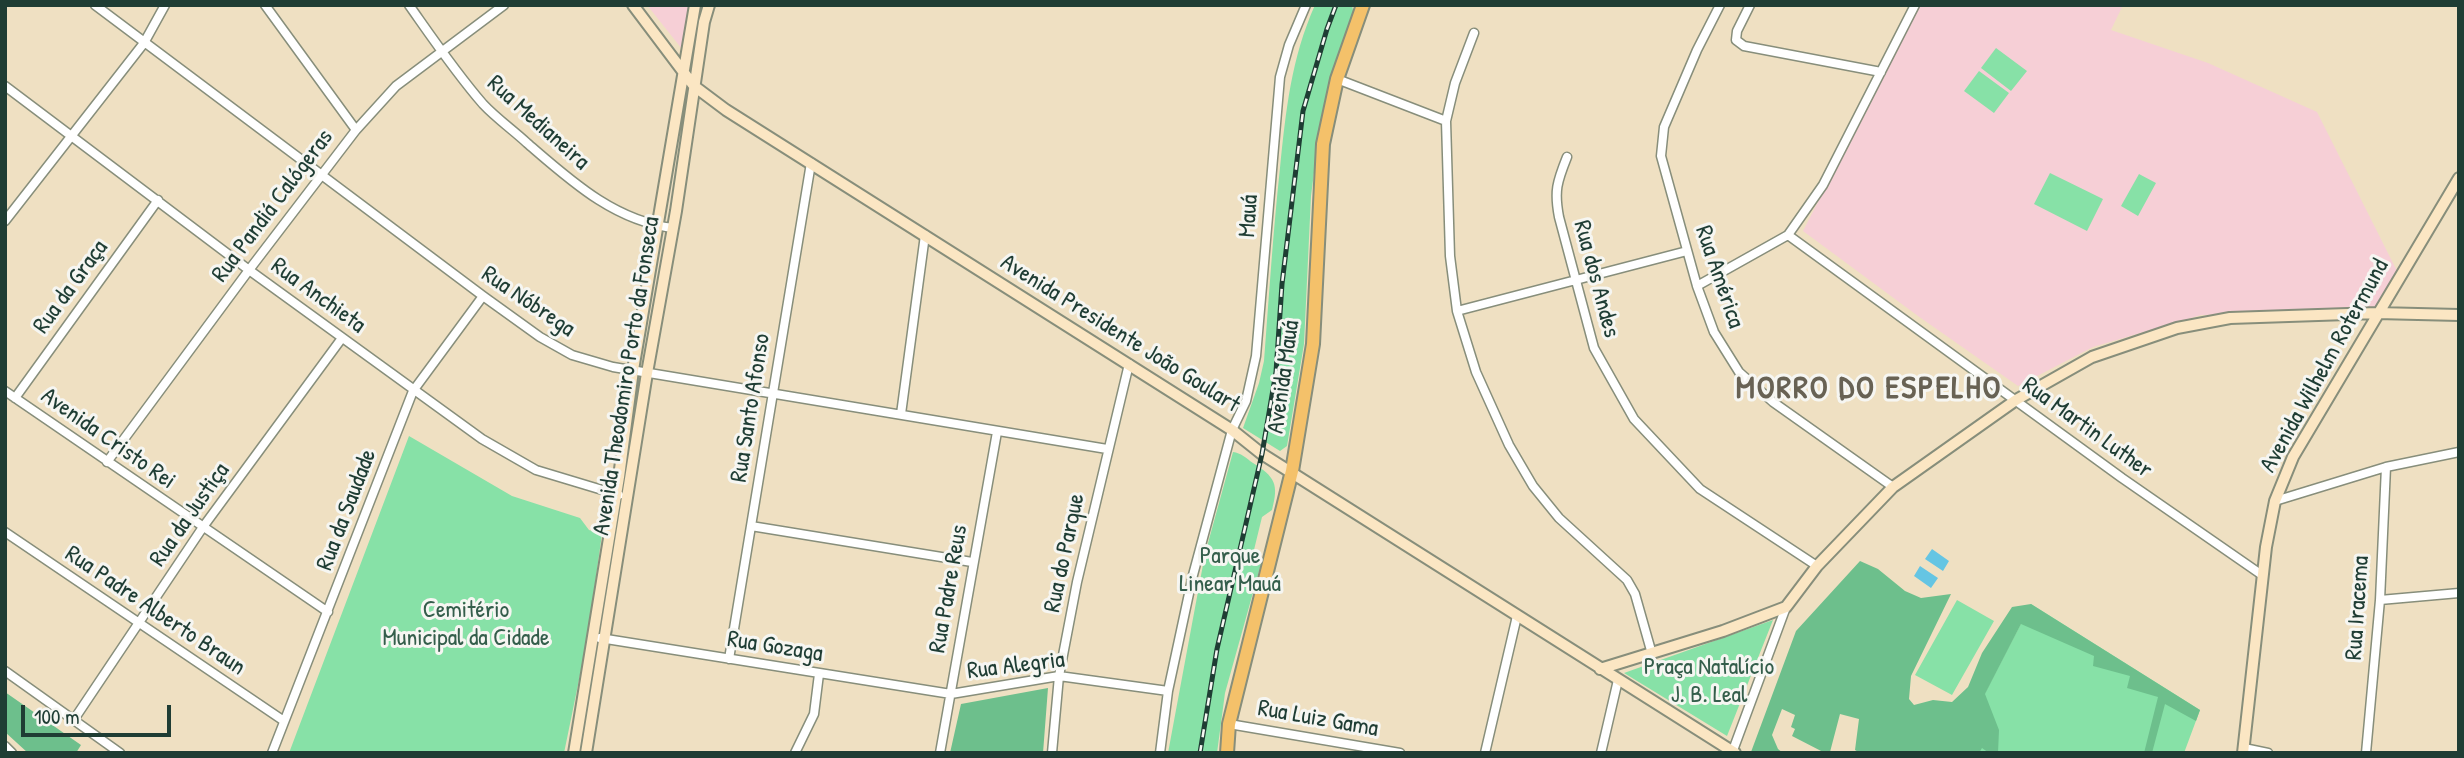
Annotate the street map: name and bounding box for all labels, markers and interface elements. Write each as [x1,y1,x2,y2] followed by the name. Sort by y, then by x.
[481,70,595,176] street label: Rua Medianeira
[206,124,340,288] street label: Rua Pandiá Calógeras
[1233,194,1265,238] street label: Mauá
[588,215,666,537] street label: Avenida Theodomiro Porto da Fonseca
[1567,217,1625,341] street label: Rua dos Andes
[1688,222,1750,332] street label: Rua América
[27,235,115,339] street label: Rua da Graça
[995,248,1245,420] street label: Avenida Presidente João Goulart
[265,252,371,340] street label: Rua Anchieta
[2254,254,2396,478] street label: Avenida Wilhelm Rotermund
[476,260,580,344] street label: Rua Nóbrega
[1262,319,1306,435] street label: Avenida Mauá
[725,332,777,484] street label: Rua Santo Afonso
[1738,370,2000,408] district label: MORRO DO ESPELHO
[2016,371,2158,485] street label: Rua Martin Luther
[35,382,181,496] street label: Avenida Cristo Rei
[311,445,383,575] street label: Rua da Saudade
[144,458,236,572] street label: Rua da Justiça
[1038,491,1092,615] street label: Rua do Parque
[924,523,974,655] street label: Rua Padre Reus
[59,540,251,682] street label: Rua Padre Alberto Braun
[1179,543,1281,599] park label: Parque Linear Mauá
[2340,555,2376,661] street label: Rua Iracema
[383,597,549,653] park label: Cemitério Municipal da Cidade
[725,625,825,669] street label: Rua Gozaga
[966,646,1066,686] street label: Rua Alegria
[1644,654,1774,710] park label: Praça Natalício J. B. Leal
[24,692,175,736] scale bar
[1256,694,1380,744] street label: Rua Luiz Gama
[34,702,80,731] text: 100 m

